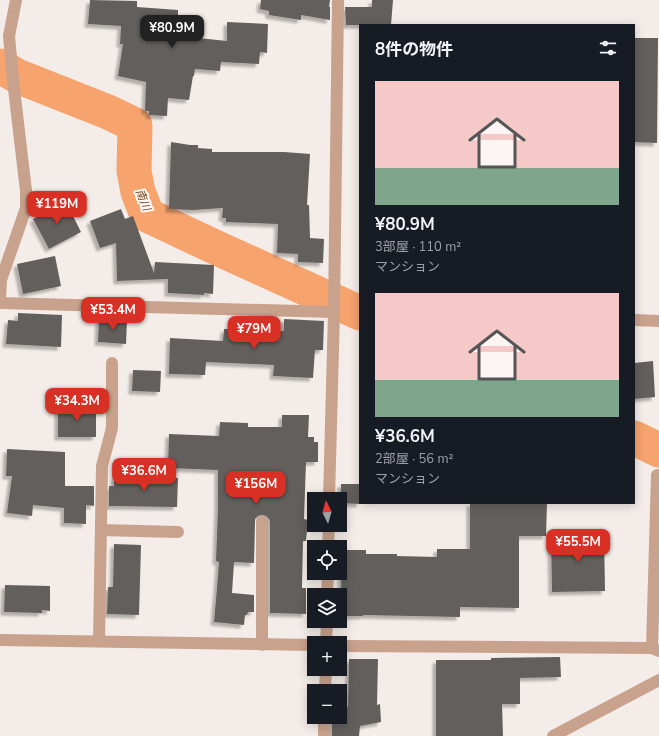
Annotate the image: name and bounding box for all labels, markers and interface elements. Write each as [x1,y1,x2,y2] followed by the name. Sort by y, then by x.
[139,15,205,49] pin: ¥80.9M
[149,19,195,37] text: ¥80.9M
[597,37,619,59] icon: filters
[375,38,453,61] text: 8件の物件
[461,107,533,179] icon: home
[132,187,154,214] water label: 南川
[29,191,85,225] pin: ¥119M
[36,195,78,213] text: ¥119M
[375,213,435,236] text: ¥80.9M
[375,238,461,256] text: 3部屋 · 110 m²
[375,258,440,276] text: マンション
[80,297,146,331] pin: ¥53.4M
[90,301,136,319] text: ¥53.4M
[230,316,278,350] pin: ¥79M
[461,319,533,391] icon: home
[237,320,271,338] text: ¥79M
[44,388,110,422] pin: ¥34.3M
[54,392,100,410] text: ¥34.3M
[375,425,435,448] text: ¥36.6M
[375,450,453,468] text: 2部屋 · 56 m²
[111,458,177,492] pin: ¥36.6M
[121,462,167,480] text: ¥36.6M
[375,470,440,488] text: マンション
[228,471,284,505] pin: ¥156M
[235,475,277,493] text: ¥156M
[307,492,347,532] north arrow
[307,492,347,724] map controls
[545,529,611,563] pin: ¥55.5M
[555,533,601,551] text: ¥55.5M
[307,540,347,580] button: locate
[307,588,347,628] button: layers
[307,636,347,676] button: +
[307,684,347,724] button: −

